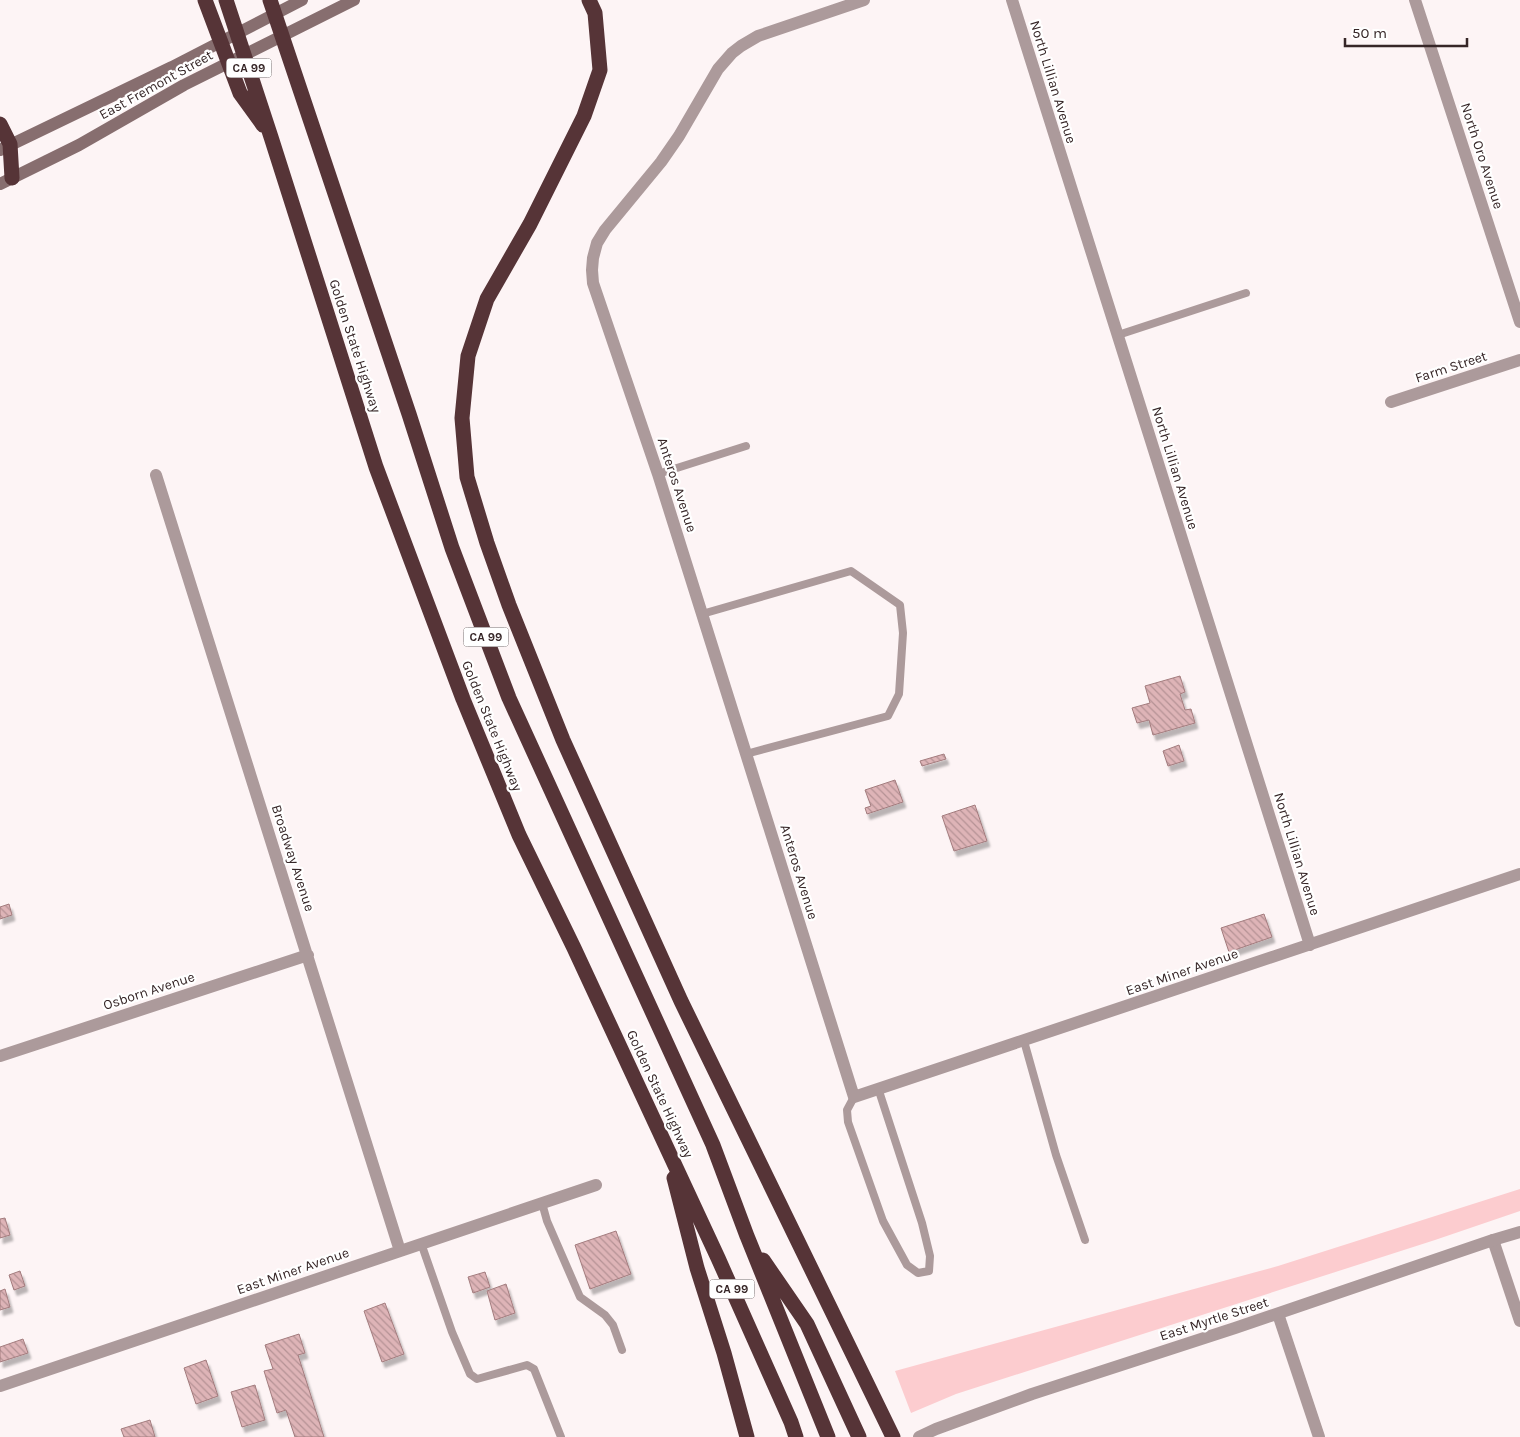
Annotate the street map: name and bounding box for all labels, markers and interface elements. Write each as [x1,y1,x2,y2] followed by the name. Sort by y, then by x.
[1345,15,1468,47] scale bar
[1026,18,1080,146] street label: North Lillian Avenue
[1352,24,1387,42] text: 50 m
[96,47,216,123] street label: East Fremont Street
[226,58,272,78] road number: CA 99
[1457,101,1507,211] street label: North Oro Avenue
[325,277,385,415] street label: Golden State Highway
[1413,347,1489,387] street label: Farm Street
[1148,404,1202,532] street label: North Lillian Avenue
[654,436,700,534] street label: Anteros Avenue
[464,628,508,646] road number: CA 99
[458,658,526,794] street label: Golden State Highway
[1270,790,1324,918] street label: North Lillian Avenue
[268,803,318,913] street label: Broadway Avenue
[776,822,822,922] street label: Anteros Avenue
[1124,945,1240,999] street label: East Miner Avenue
[101,968,197,1014] street label: Osborn Avenue
[623,1027,697,1161] street label: Golden State Highway
[235,1244,351,1298] street label: East Miner Avenue
[710,1280,754,1298] road number: CA 99
[1158,1293,1270,1345] street label: East Myrtle Street

